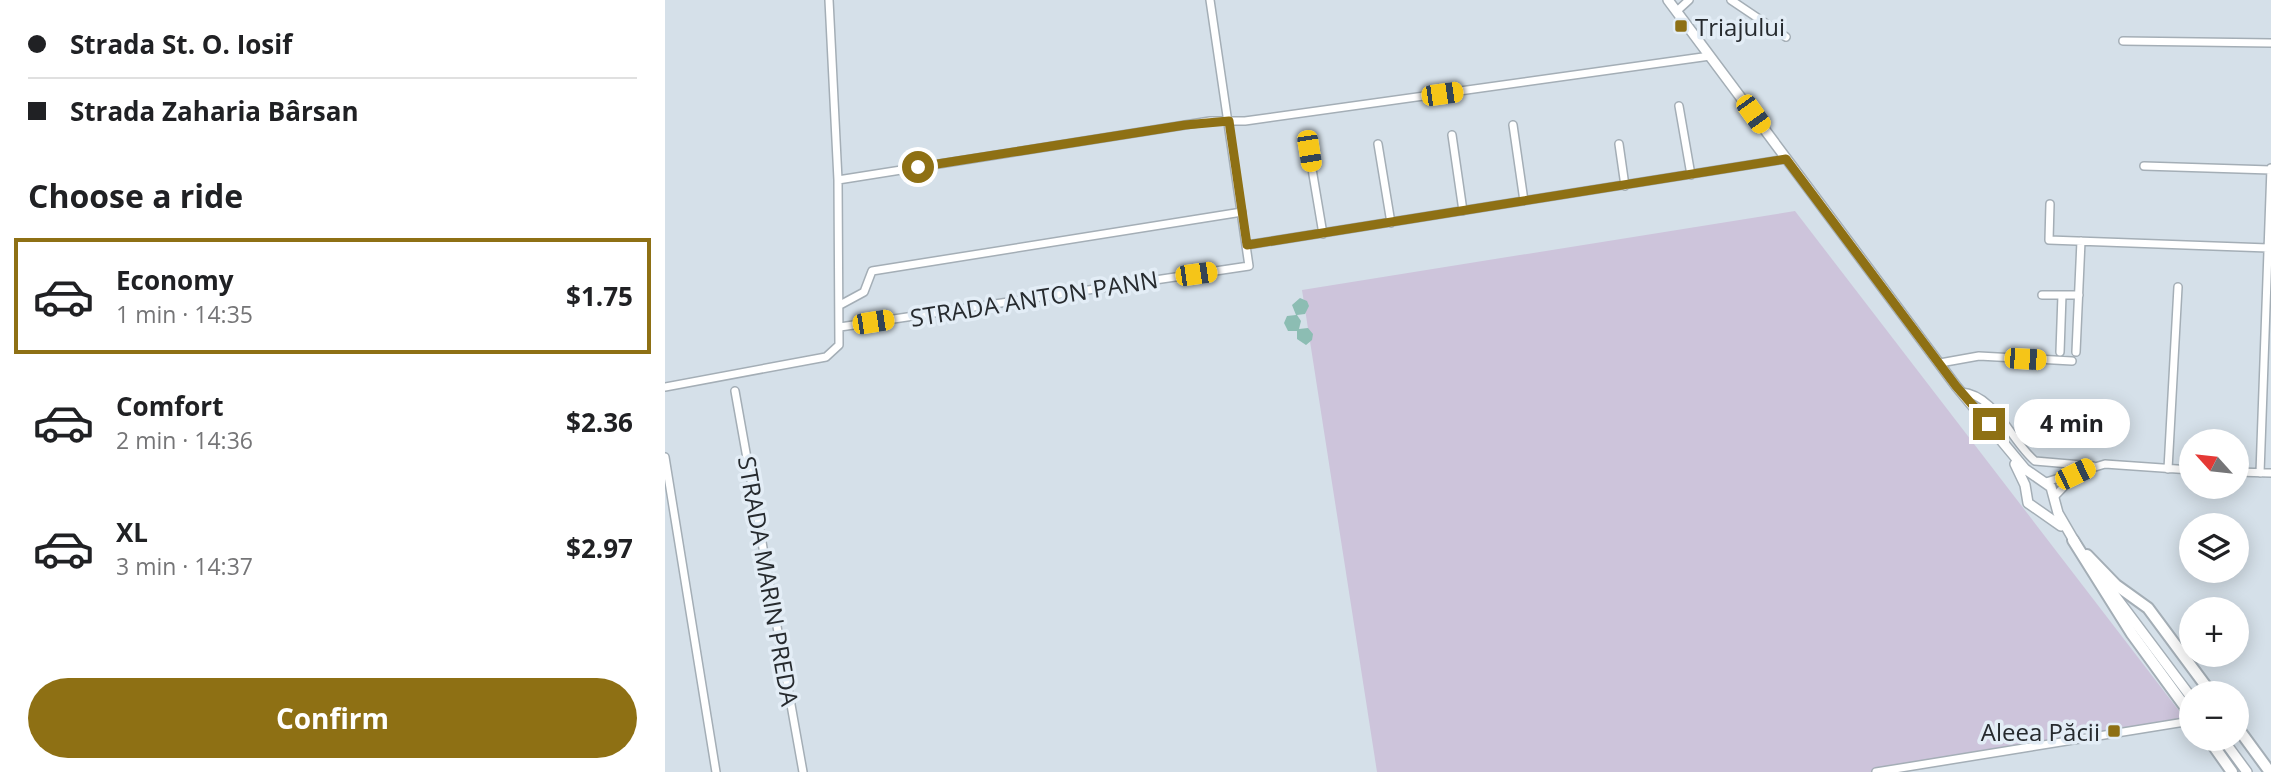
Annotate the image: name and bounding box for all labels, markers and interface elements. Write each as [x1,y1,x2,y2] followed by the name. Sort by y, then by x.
[1695,10,1785,43] place label: Triajului
[1673,18,1689,34] marker: Triajului
[70,26,292,62] text: Strada St. O. Iosif
[1420,81,1465,107] car
[1733,91,1774,137] car
[70,93,358,129] text: Strada Zaharia Bârsan
[1296,129,1323,173] car
[902,151,934,183] route start
[28,174,243,217] text: Choose a ride
[1174,261,1219,287] car
[116,262,234,298] text: Economy
[908,262,1160,334] street label: STRADA ANTON PANN
[32,265,95,328] icon: car
[566,278,633,314] text: $1.75
[116,298,253,330] text: 1 min · 14:35
[851,308,896,336] car
[2004,347,2047,371] car
[116,388,223,424] text: Comfort
[32,391,95,454] icon: car
[2013,400,2129,448] callout: 4 min
[566,404,633,440] text: $2.36
[2040,407,2104,439] text: 4 min
[1973,408,2005,440] route end
[116,424,253,456] text: 2 min · 14:36
[2179,429,2249,499] north arrow
[2179,429,2249,751] map controls
[731,454,807,709] street label: STRADA MARIN PREDA
[2052,455,2099,493] car
[2179,513,2249,583] button: layers
[116,514,148,550] text: XL
[32,517,95,580] icon: car
[566,530,633,566] text: $2.97
[116,550,253,582] text: 3 min · 14:37
[2179,597,2249,667] button: +
[28,678,637,758] button: Confirm
[2179,681,2249,751] button: −
[1981,715,2100,748] place label: Aleea Păcii
[2106,723,2122,739] marker: Aleea Păcii

